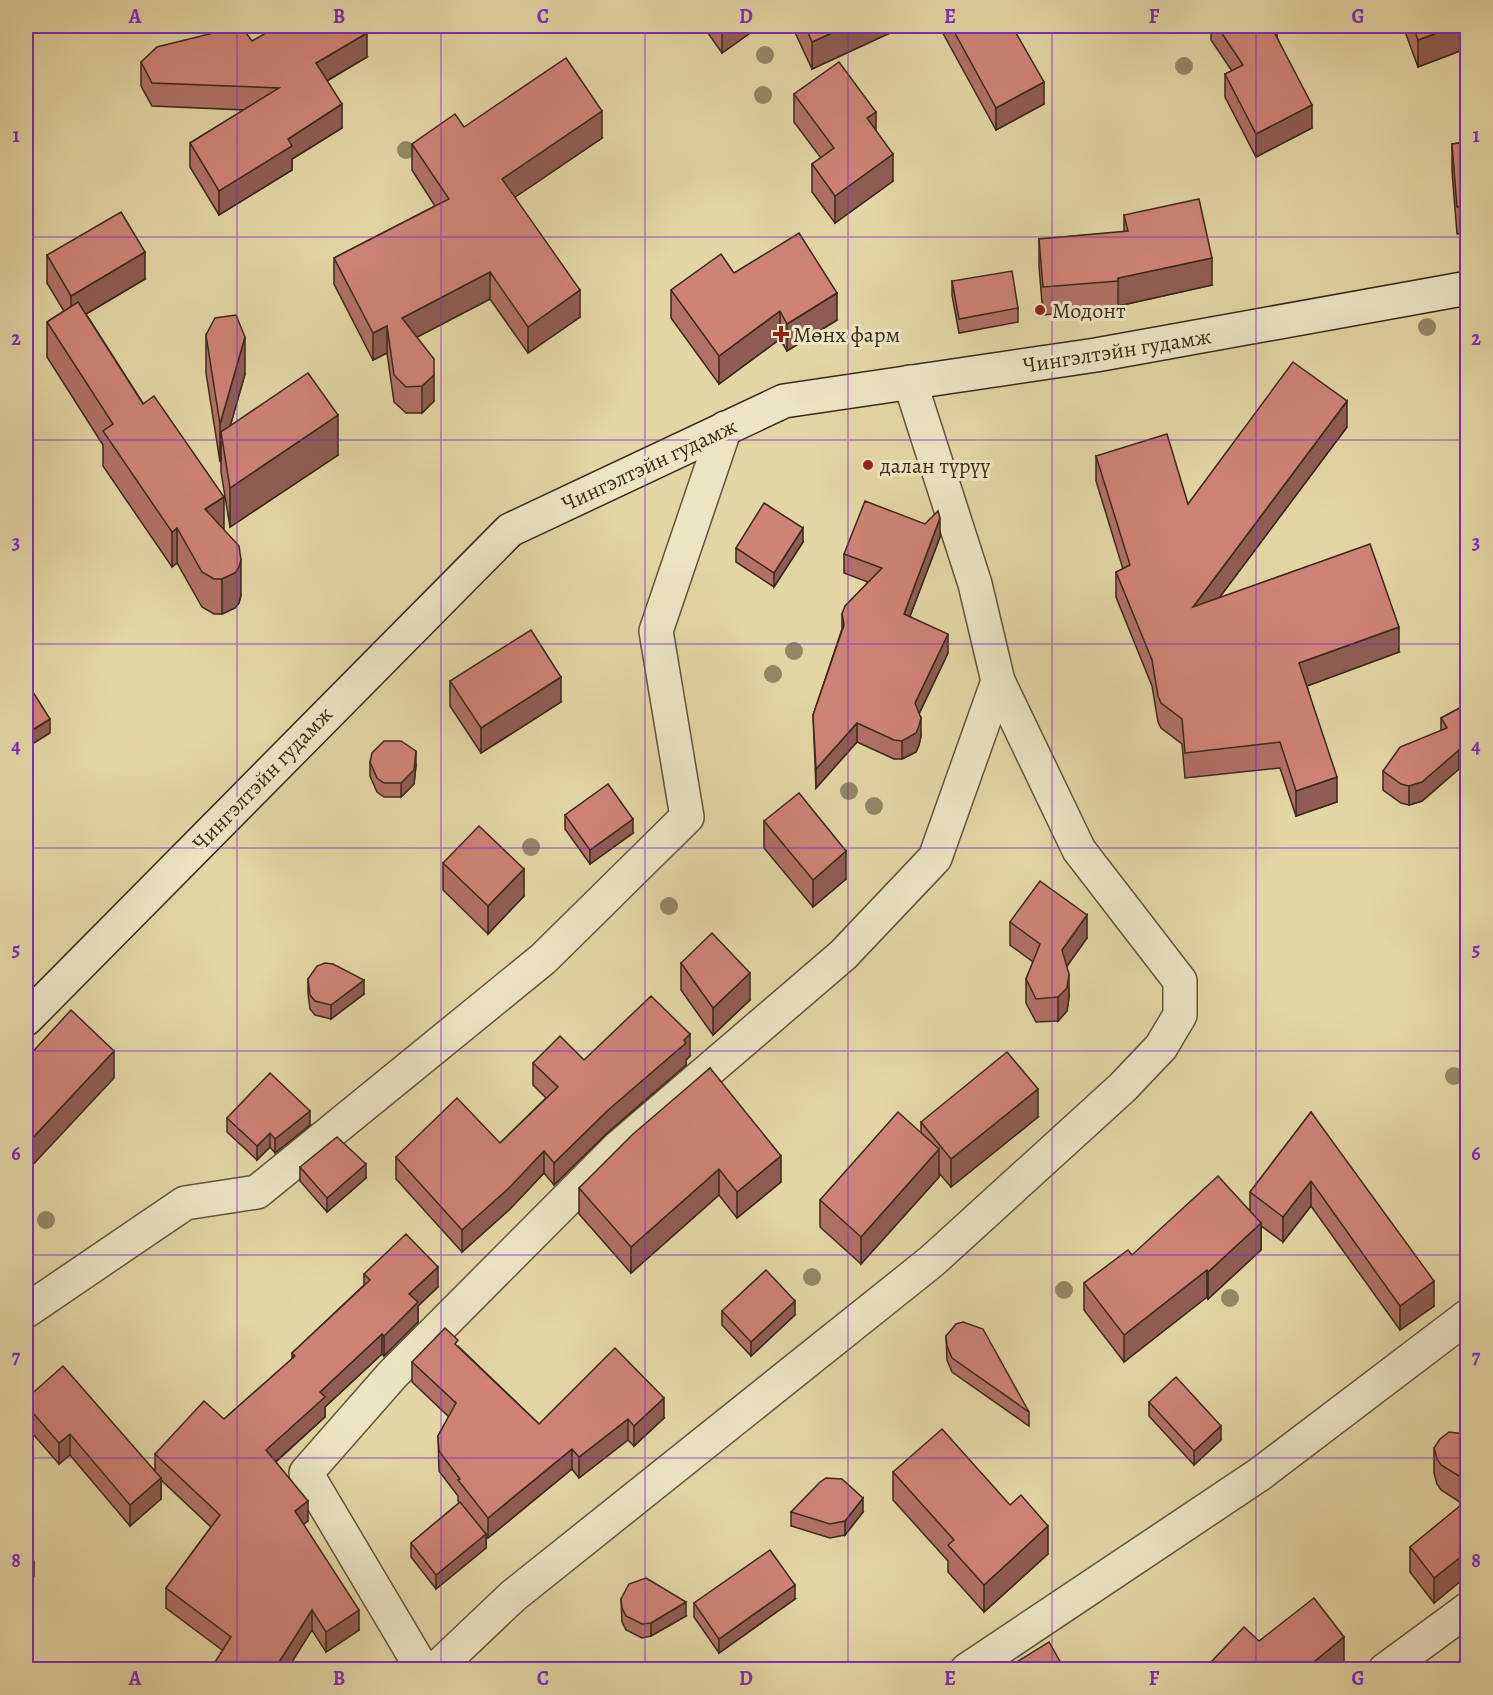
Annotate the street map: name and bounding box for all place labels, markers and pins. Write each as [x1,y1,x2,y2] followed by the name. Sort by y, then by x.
[1052,296,1126,326] place label: Модонт
[1033,303,1047,317] marker: Модонт
[793,320,900,350] place label: Мөнх фарм
[774,327,788,341] marker: Мөнх фарм
[879,451,991,481] place label: далан түрүү
[861,458,875,472] marker: далан түрүү

